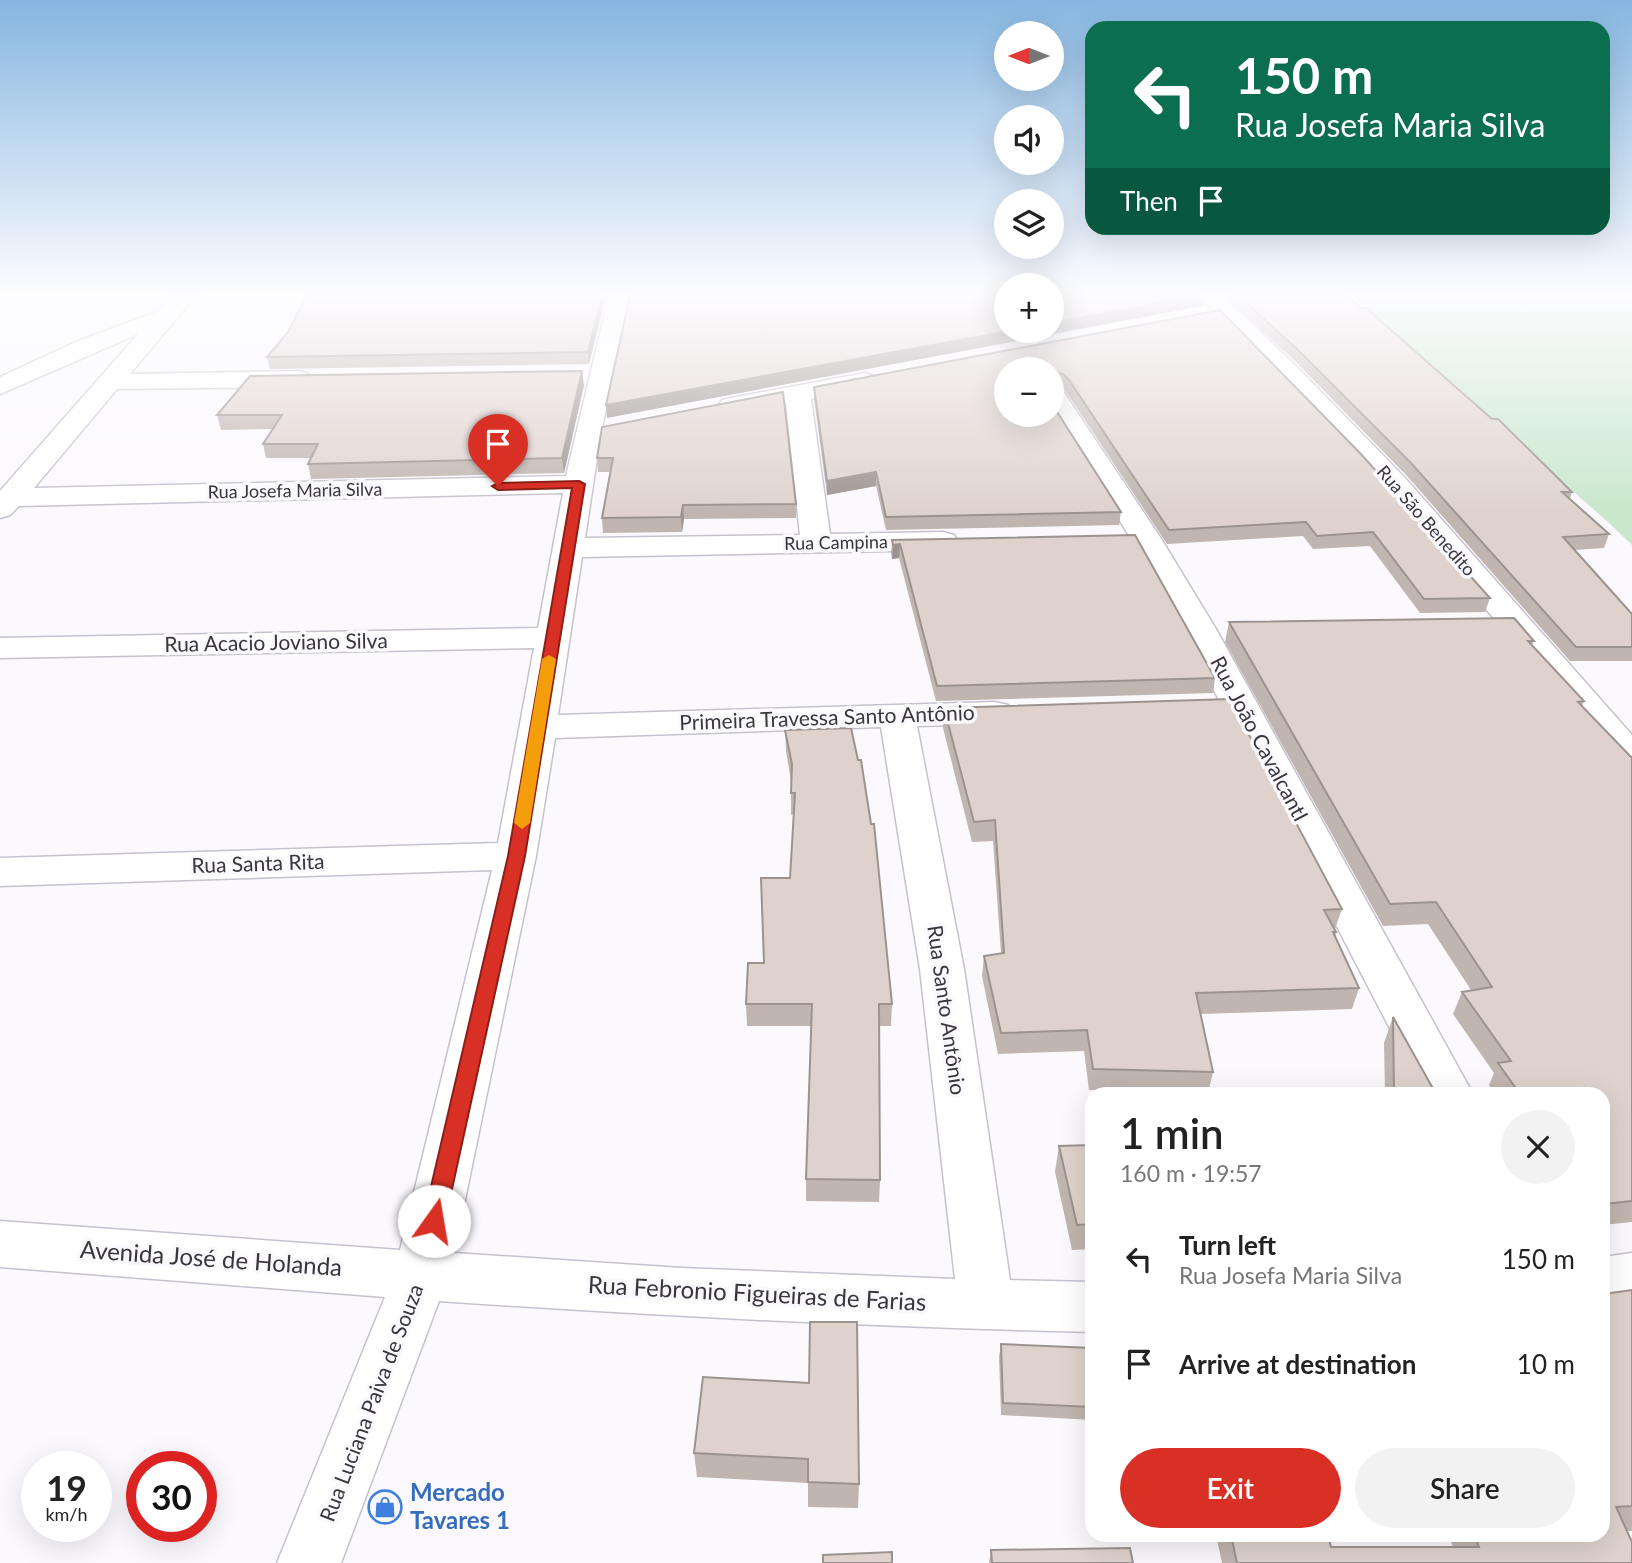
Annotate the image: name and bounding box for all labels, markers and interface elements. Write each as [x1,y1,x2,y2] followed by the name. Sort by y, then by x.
[994,21,1064,91] north arrow
[994,21,1064,427] map controls
[1235,46,1373,104] text: 150 m
[1120,49,1211,140] icon: left
[994,105,1064,175] button: sound
[1235,105,1545,144] text: Rua Josefa Maria Silva
[1192,182,1230,220] icon: arrive
[1120,185,1178,217] text: Then
[994,189,1064,259] button: layers
[994,273,1064,343] button: +
[994,357,1064,427] button: −
[468,414,528,486] pin
[479,425,517,463] icon: arrive
[1373,460,1481,580] street label: Rua São Benedito
[208,477,382,503] street label: Rua Josefa Maria Silva
[784,530,888,554] street label: Rua Campina
[164,627,388,656] street label: Rua Acacio Joviano Silva
[1206,651,1314,825] street label: Rua João CavalcantI
[679,699,975,734] street label: Primeira Travessa Santo Antônio
[191,848,325,877] street label: Rua Santa Rita
[923,923,972,1096] street label: Rua Santo Antônio
[1120,1108,1224,1158] text: 1 min
[1501,1110,1575,1184] button: close
[1120,1159,1262,1187] text: 160 m · 19:57
[397,1184,471,1258] position arrow
[1179,1229,1276,1261] text: Turn left
[79,1234,343,1281] street label: Avenida José de Holanda
[1120,1240,1158,1278] icon: left
[1502,1243,1575,1275] text: 150 m
[1179,1261,1402,1289] text: Rua Josefa Maria Silva
[587,1269,927,1316] street label: Rua Febronio Figueiras de Farias
[314,1280,428,1525] street label: Rua Luciana Paiva de Souza
[1120,1345,1158,1383] icon: arrive
[1179,1348,1416,1380] text: Arrive at destination
[1517,1348,1575,1380] text: 10 m
[1120,1448,1341,1528] button: Exit
[1355,1448,1575,1528] button: Share
[126,1451,217,1542] speed limit sign: 30
[46,1466,87,1508] text: 19
[410,1477,510,1534] place label: Mercado Tavares 1
[366,1488,404,1526] shop icon: Mercado Tavares 1
[45,1503,88,1525] text: km/h

